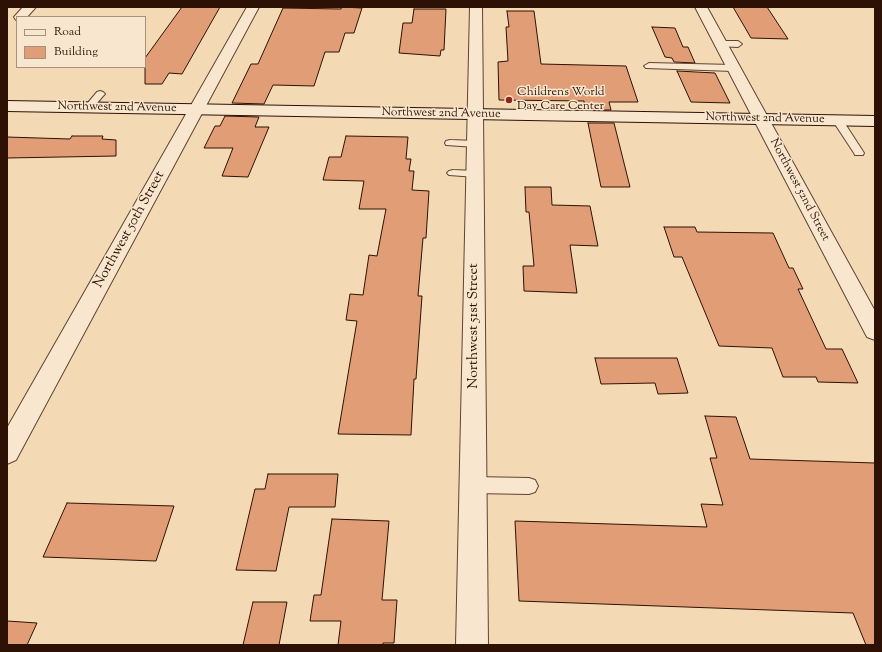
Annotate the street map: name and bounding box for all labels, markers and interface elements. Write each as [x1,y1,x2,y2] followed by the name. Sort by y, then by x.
[16,16,146,68] legend
[54,23,81,41] text: Road
[54,43,98,61] text: Building
[517,86,605,114] place label: Childrens World Day Care Center
[504,95,514,105] marker: Childrens World Day Care Center
[57,100,177,116] street label: Northwest 2nd Avenue
[381,106,501,122] street label: Northwest 2nd Avenue
[705,111,825,127] street label: Northwest 2nd Avenue
[766,136,832,244] street label: Northwest 52nd Street
[91,169,169,291] street label: Northwest 50th Street
[467,263,483,389] street label: Northwest 51st Street

